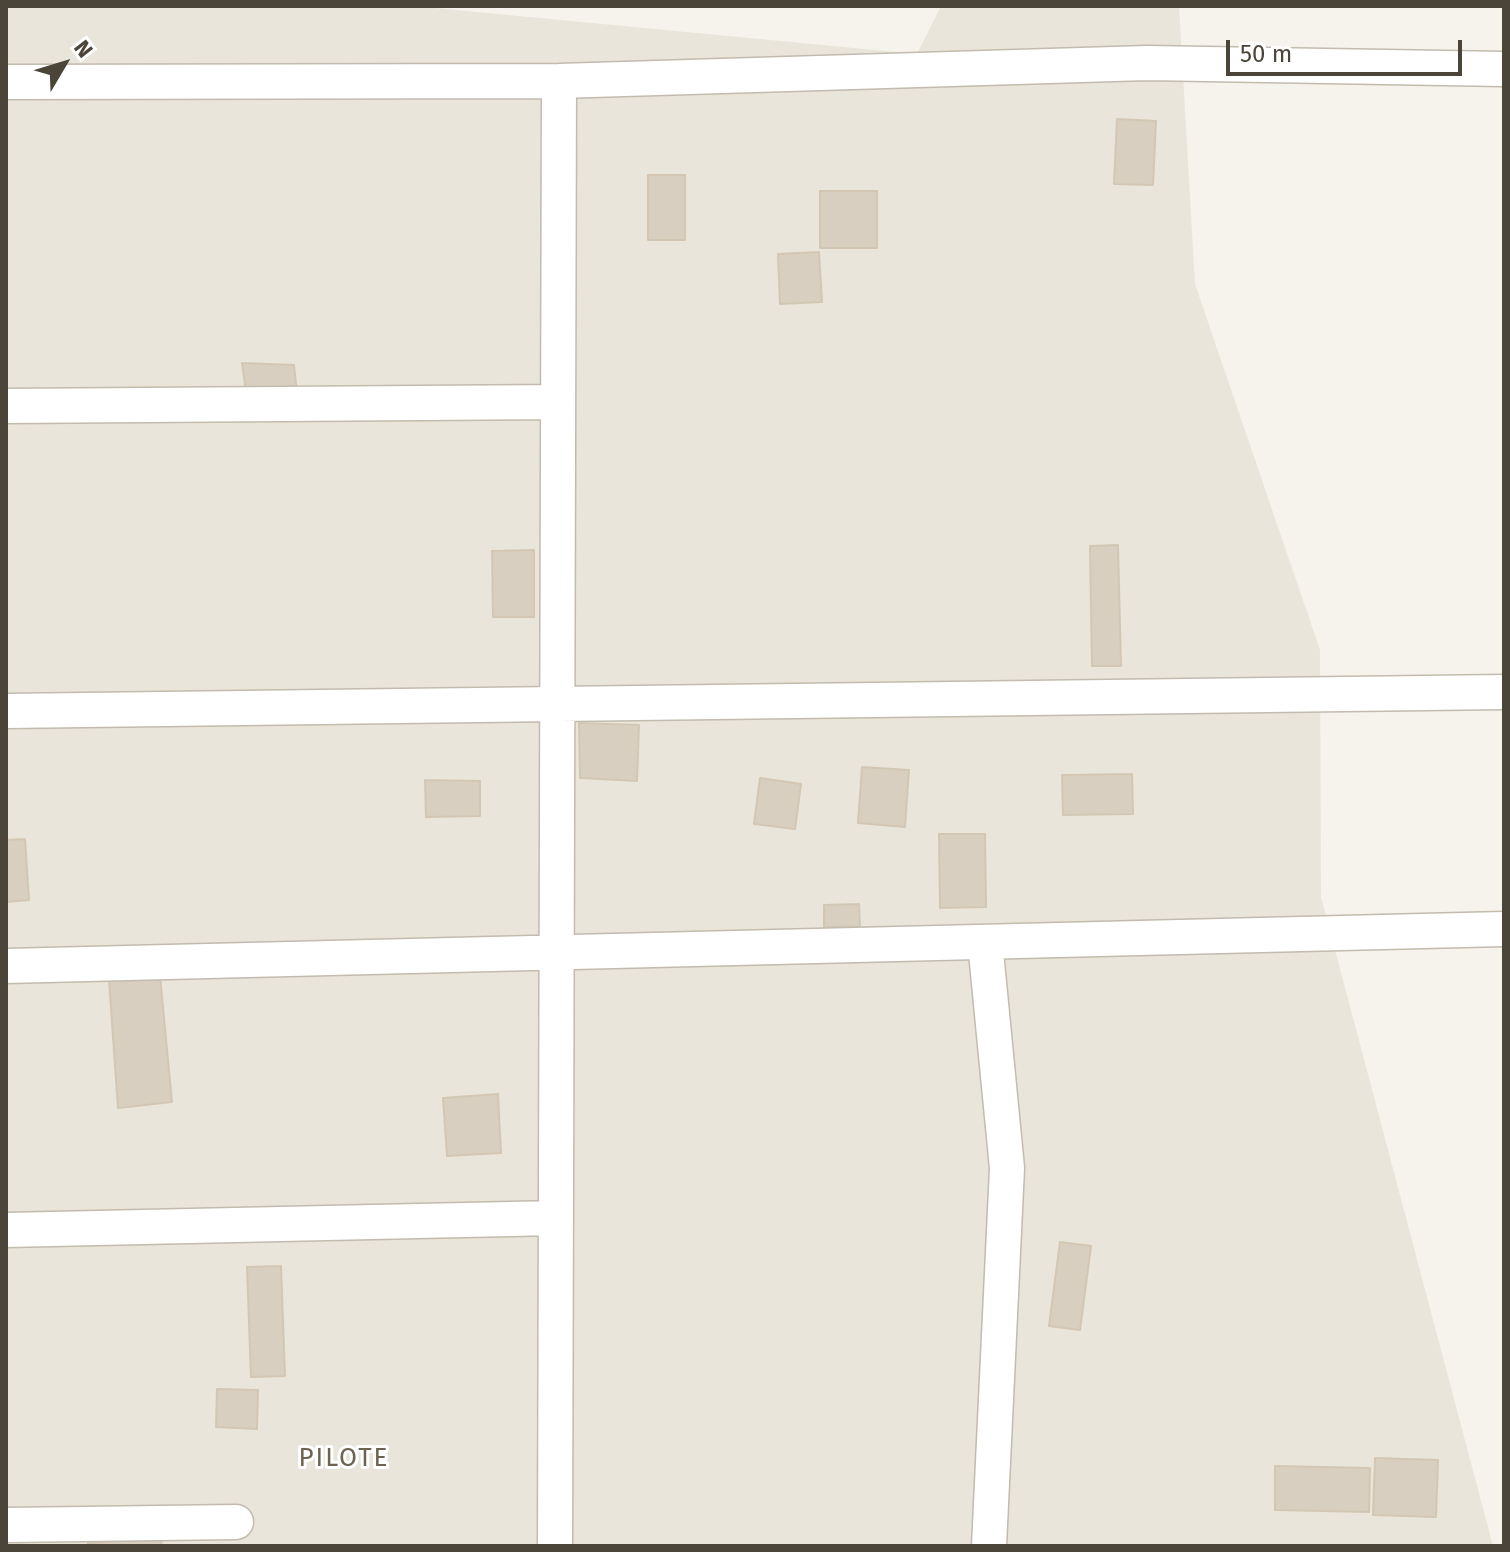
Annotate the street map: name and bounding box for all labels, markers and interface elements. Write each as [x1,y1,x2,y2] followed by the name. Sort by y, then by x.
[24,24,104,104] north arrow
[1230,24,1466,74] scale bar
[68,35,98,63] text: N
[1240,40,1292,68] text: 50 m
[299,1443,389,1475] district label: PILOTE

